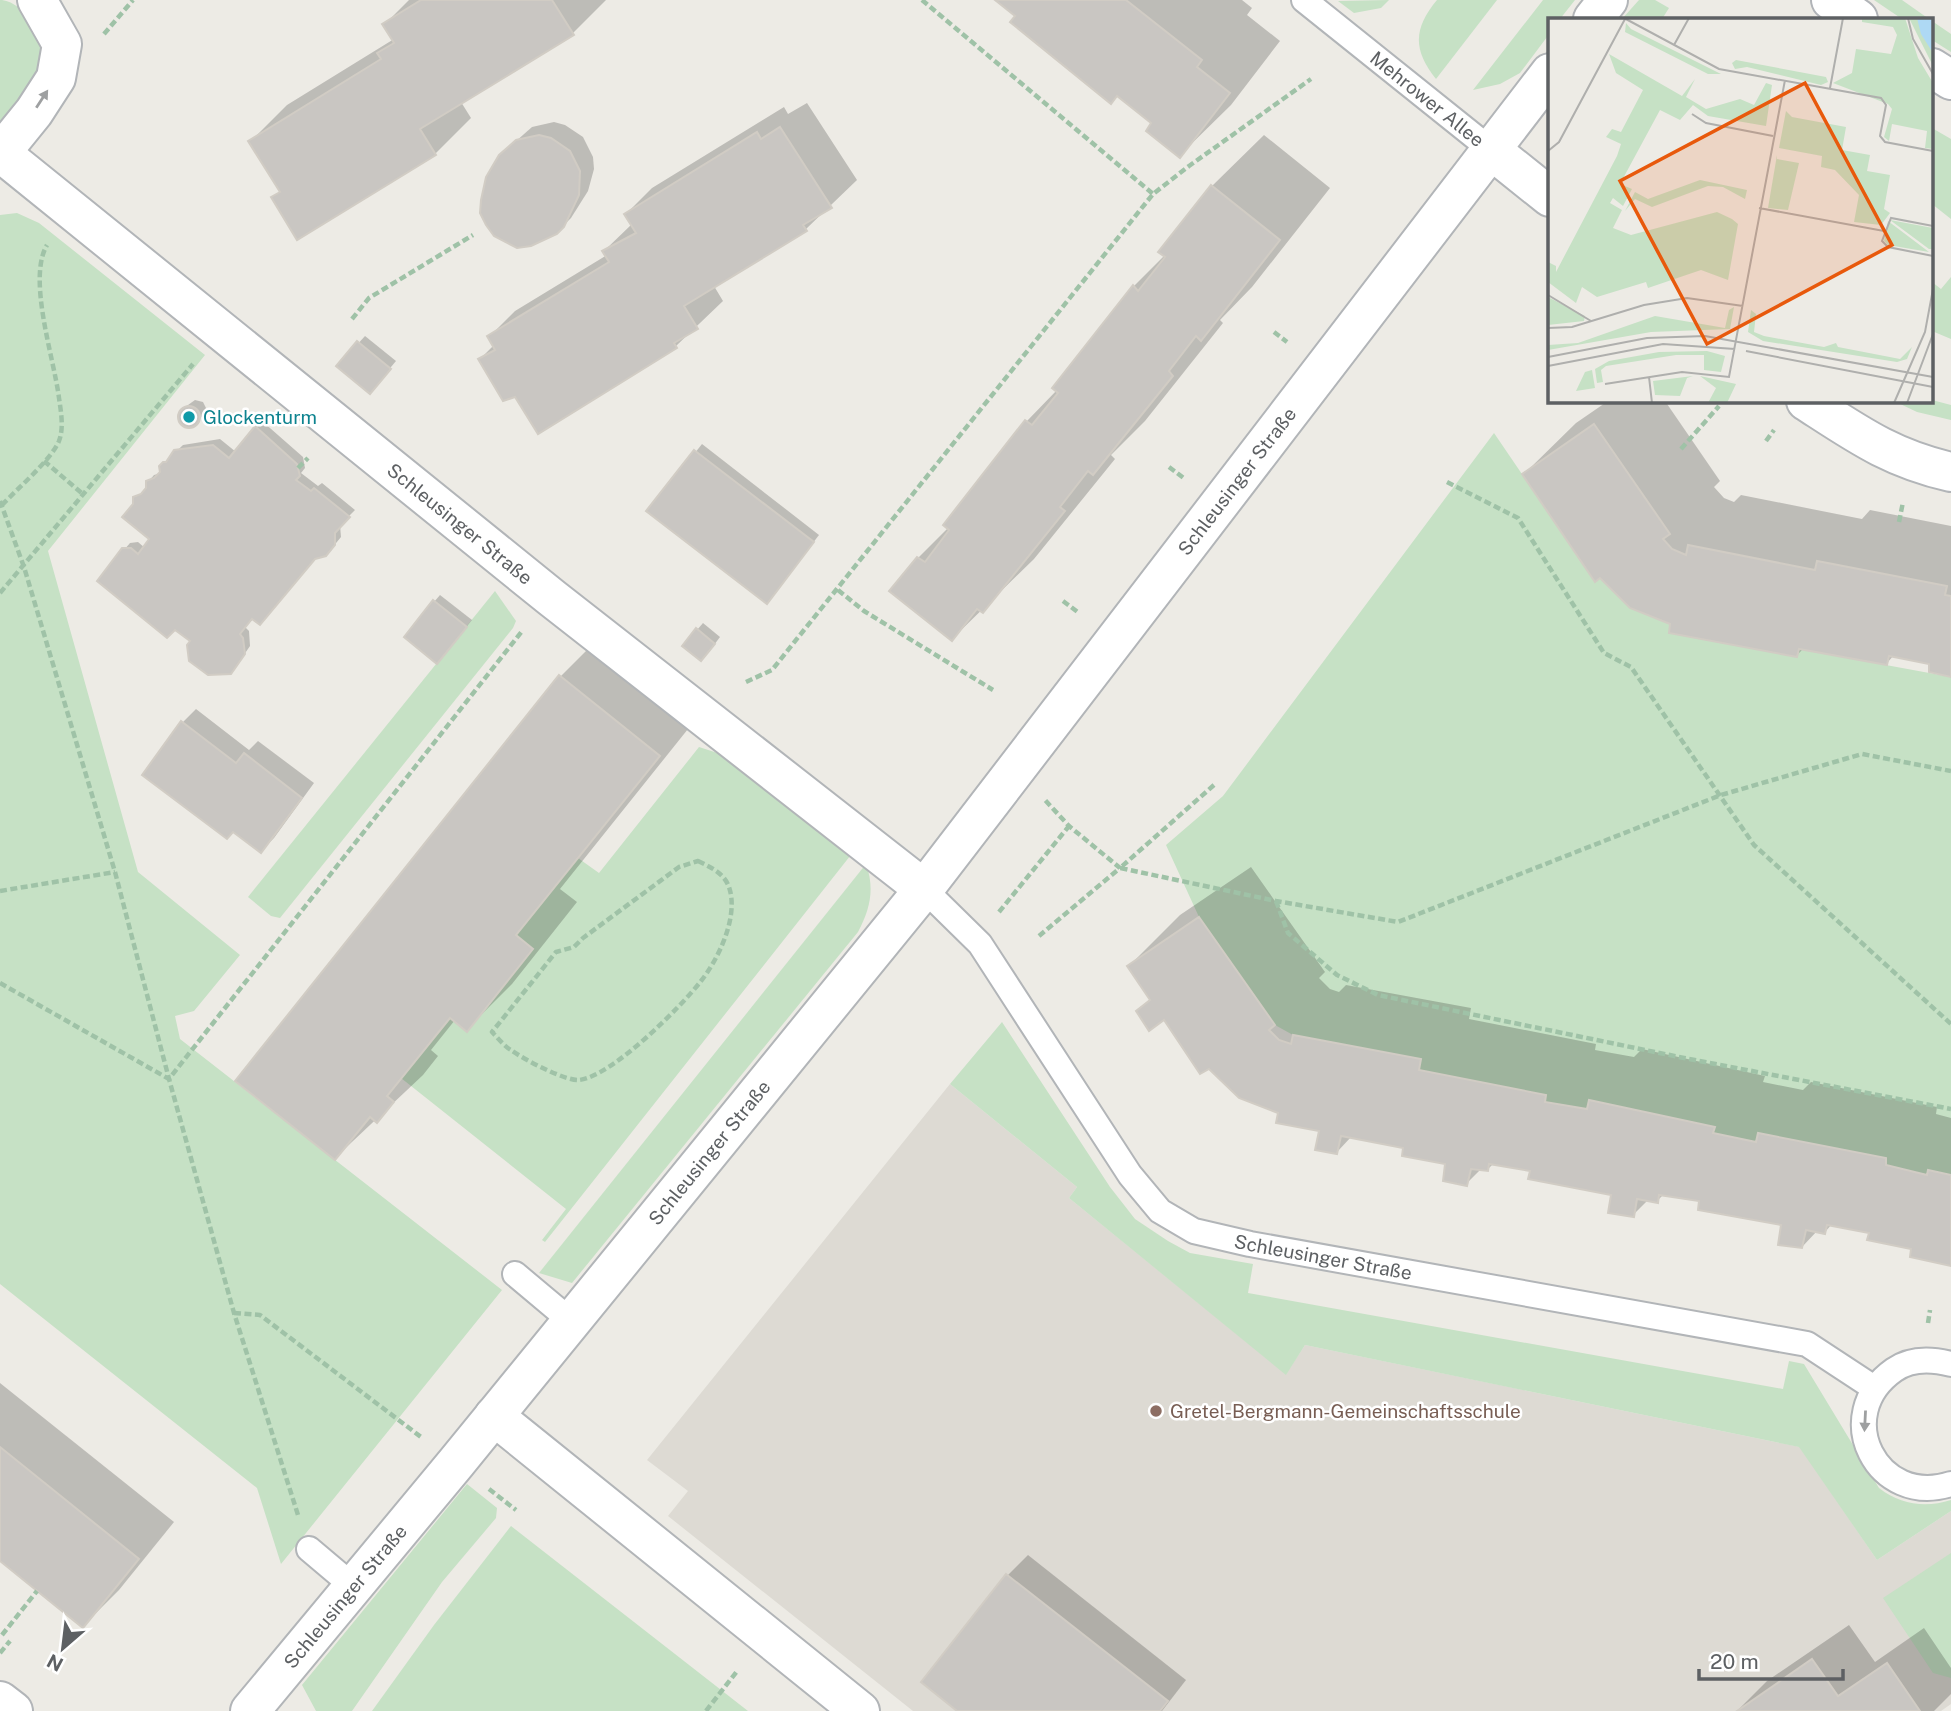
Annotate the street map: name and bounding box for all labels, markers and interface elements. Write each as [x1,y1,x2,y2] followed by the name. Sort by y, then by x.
[1548,18,1934,402] inset map
[1366,47,1489,151] street label: Mehrower Allee
[36,89,49,109] one-way arrow
[1173,403,1300,559] street label: Schleusinger Straße
[203,406,317,428] place label: Glockenturm
[181,409,197,425] marker: Glockenturm
[383,459,537,589] street label: Schleusinger Straße
[644,1076,775,1229] street label: Schleusinger Straße
[1232,1230,1414,1284] street label: Schleusinger Straße
[1170,1400,1521,1422] place label: Gretel-Bergmann-Gemeinschaftsschule
[1148,1403,1164,1419] marker: Gretel-Bergmann-Gemeinschaftsschule
[1859,1410,1870,1432] one-way arrow
[279,1520,411,1673] street label: Schleusinger Straße
[28,1613,98,1683] north arrow
[1699,1638,1842,1682] scale bar
[1710,1649,1759,1674] text: 20 m
[43,1650,67,1676] text: N

